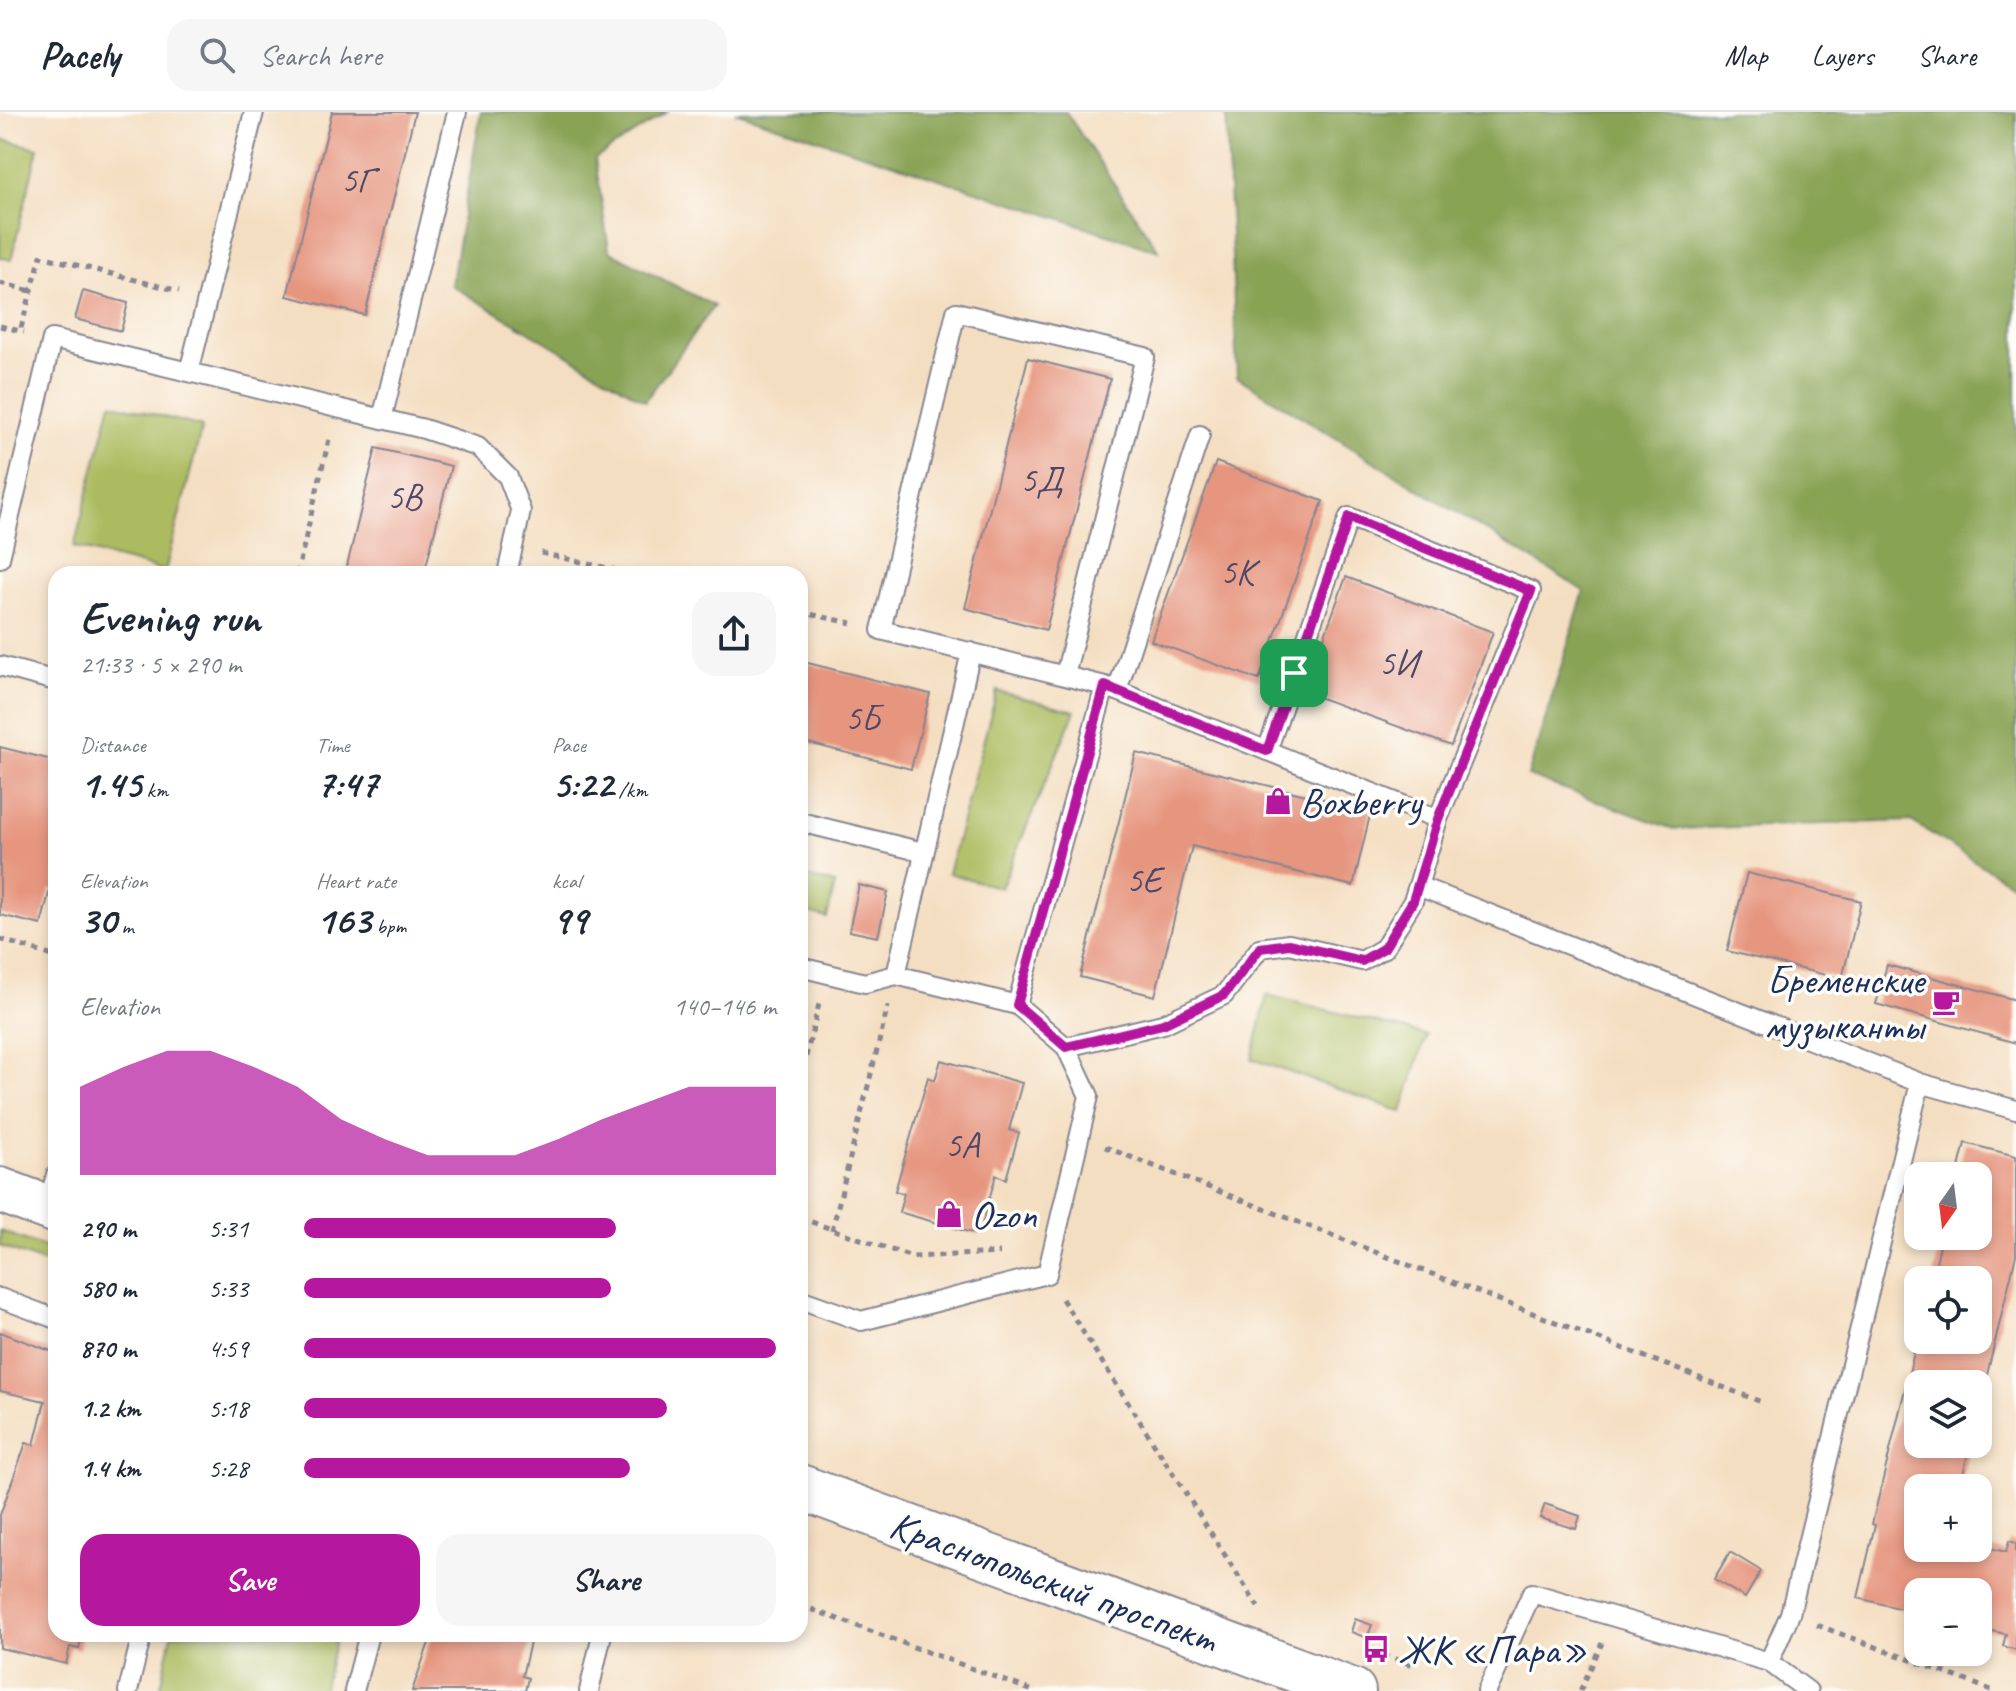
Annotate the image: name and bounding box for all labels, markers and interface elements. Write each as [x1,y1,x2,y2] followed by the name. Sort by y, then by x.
[167,19,727,91] search box
[40,32,119,79] text: Pacely
[195,33,239,77] icon: search
[259,36,382,74] text: Search here
[1725,38,1768,73] text: Map
[1812,38,1873,73] text: Layers
[1917,38,1976,73] text: Share
[341,157,381,203] house number: 5Г
[1020,457,1065,503] house number: 5Д
[387,474,424,520] house number: 5В
[1220,549,1261,595] house number: 5К
[80,590,260,645] text: Evening run
[692,592,776,676] button: share
[1260,639,1328,707] pin
[1379,640,1423,686] house number: 5И
[80,648,241,681] text: 21:33 · 5 × 290 m
[1272,651,1316,695] icon: arrive
[845,695,885,741] house number: 5Б
[80,731,146,759] text: Distance
[316,731,350,759] text: Time
[552,731,586,759] text: Pace
[80,759,141,809] text: 1.45
[316,759,378,809] text: 7:47
[552,759,613,809] text: 5:22
[141,776,168,804] text: km
[613,776,647,804] text: /km
[1300,777,1424,827] place label: Boxberry
[1263,786,1293,816] shop icon: Boxberry
[1126,857,1165,903] house number: 5Е
[80,867,148,895] text: Elevation
[316,867,396,895] text: Heart rate
[552,867,581,895] text: kcal
[80,895,116,945] text: 30
[316,895,371,945] text: 163
[552,895,587,945] text: 99
[116,912,134,940] text: m
[371,912,406,940] text: bpm
[1764,955,1927,1051] place label: Бременские музыканты
[1931,987,1961,1017] cafe icon: Бременские музыканты
[80,990,160,1023] text: Elevation
[673,990,776,1023] text: 140–146 m
[945,1122,981,1168] house number: 5А
[1904,1162,1992,1250] north arrow
[1904,1162,1992,1666] map controls
[971,1190,1038,1240] place label: Ozon
[934,1199,964,1229] shop icon: Ozon
[80,1212,136,1245] text: 290 m
[208,1212,248,1245] text: 5:31
[1904,1266,1992,1354] button: locate
[80,1272,136,1305] text: 580 m
[208,1272,248,1305] text: 5:33
[80,1332,136,1365] text: 870 m
[208,1332,248,1365] text: 4:59
[1904,1370,1992,1458] button: layers
[80,1392,140,1425] text: 1.2 km
[208,1392,248,1425] text: 5:18
[80,1452,140,1485] text: 1.4 km
[208,1452,248,1485] text: 5:28
[1904,1474,1992,1562] button: +
[883,1499,1226,1665] street label: Краснопольский проспект
[80,1534,420,1626] button: Save
[436,1534,776,1626] button: Share
[1904,1578,1992,1666] button: −
[1398,1625,1587,1675] place label: ЖК «Пара»
[1361,1634,1391,1664] bus stop icon: ЖК «Пара»

